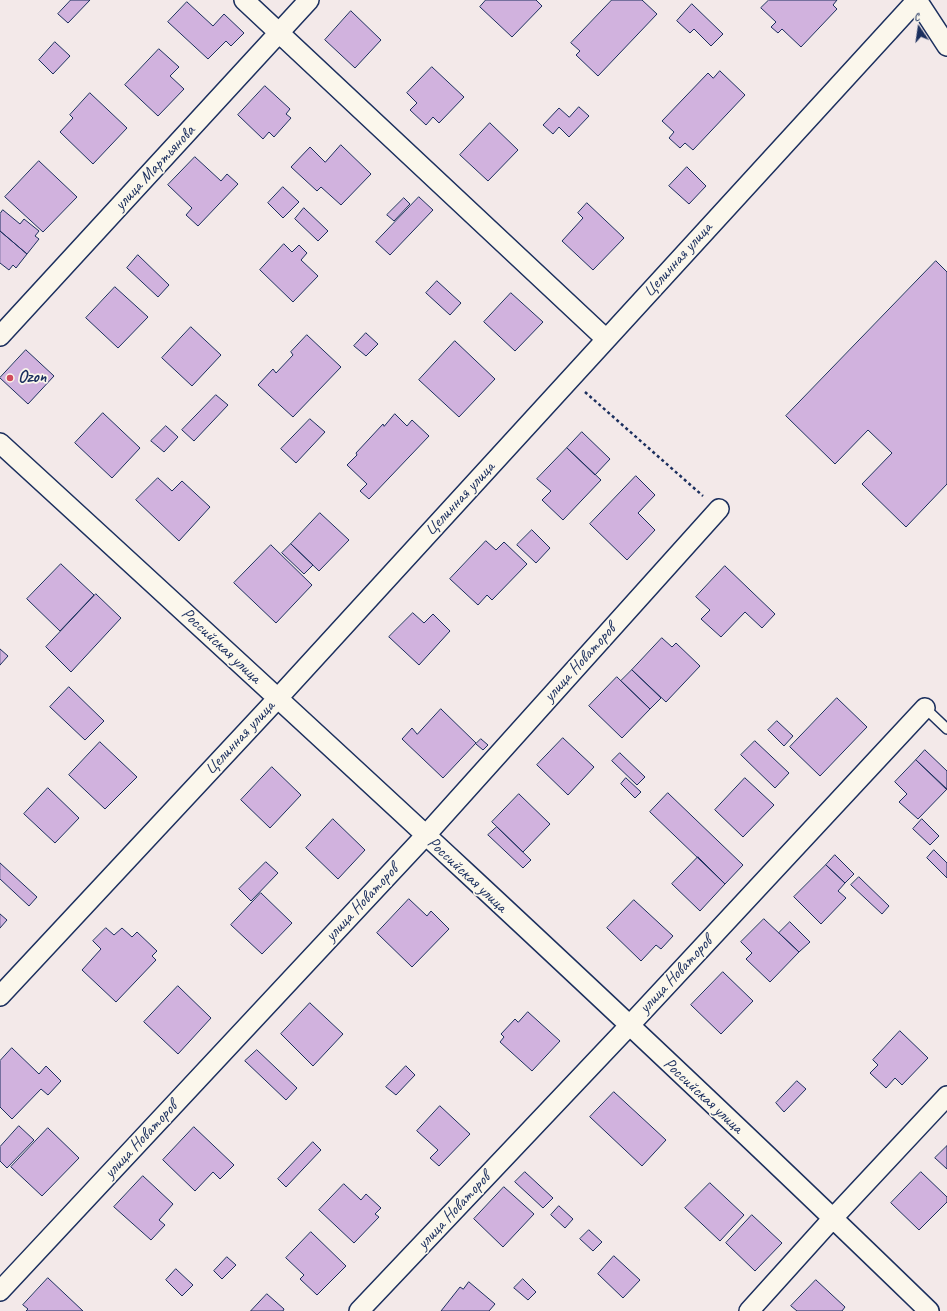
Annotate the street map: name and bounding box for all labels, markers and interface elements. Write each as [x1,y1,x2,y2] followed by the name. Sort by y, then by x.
[899,8,939,48] north arrow
[912,9,921,24] text: С
[110,121,200,215] street label: улица Мартьянова
[639,218,717,302] street label: Целинная улица
[18,368,46,388] place label: Ozon
[5,373,15,383] marker: Ozon
[421,458,499,540] street label: Целинная улица
[177,604,265,688] street label: Российская улица
[540,620,620,706] street label: улица Новаторов
[201,697,279,779] street label: Целинная улица
[423,833,511,917] street label: Российская улица
[321,860,403,946] street label: улица Новаторов
[635,932,717,1018] street label: улица Новаторов
[659,1054,747,1138] street label: Российская улица
[100,1097,182,1183] street label: улица Новаторов
[413,1168,495,1254] street label: улица Новаторов

